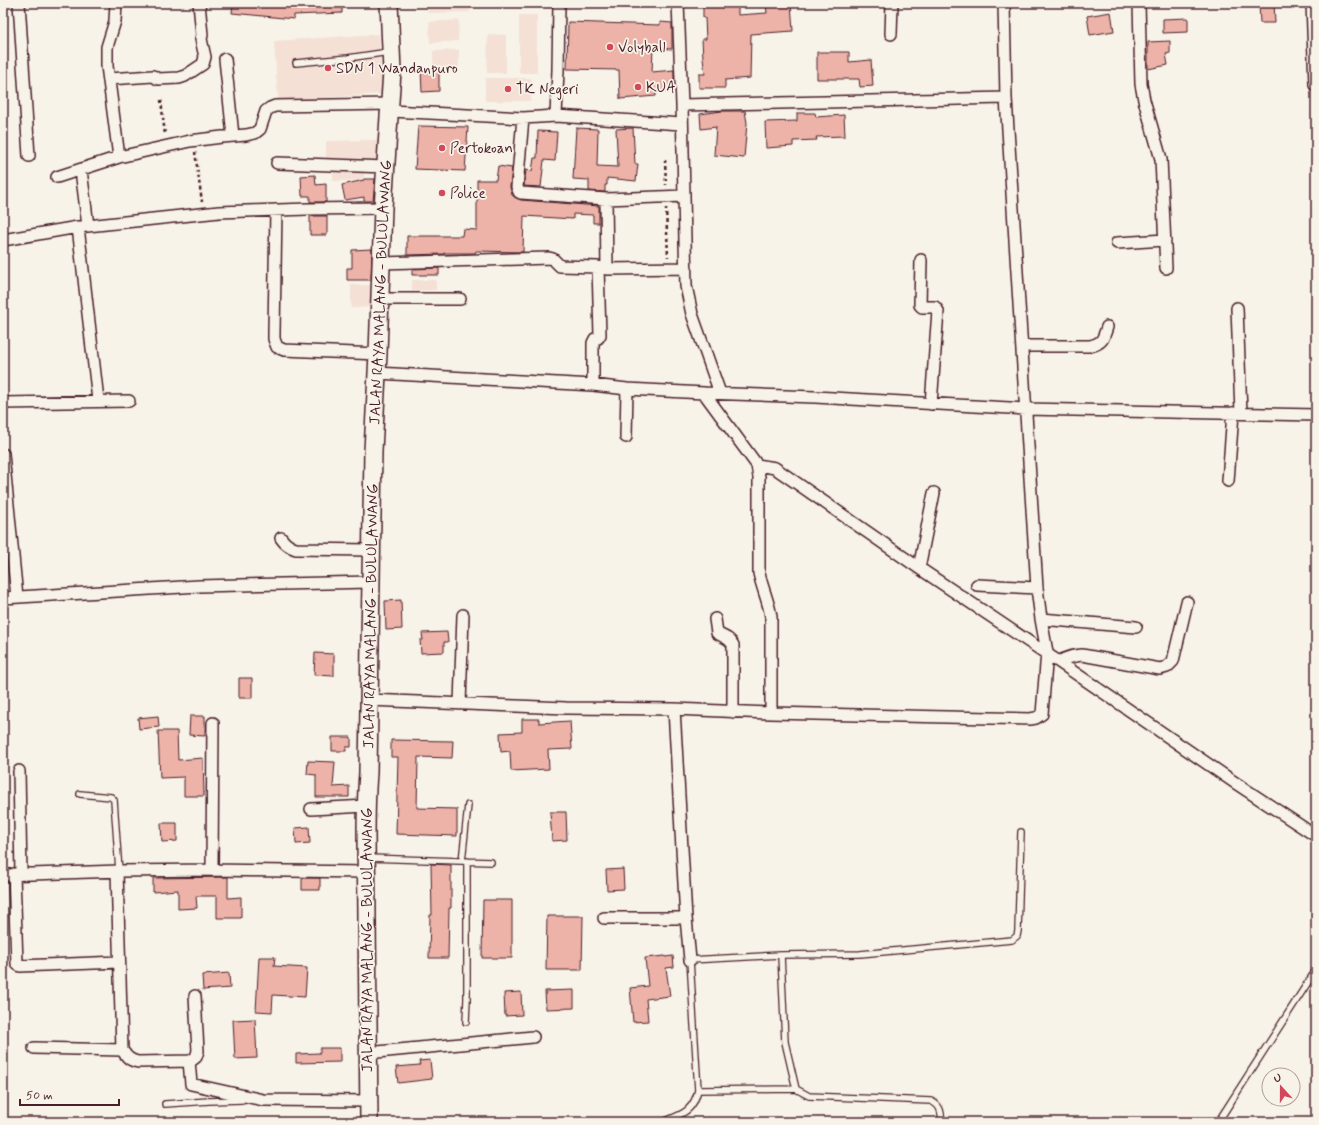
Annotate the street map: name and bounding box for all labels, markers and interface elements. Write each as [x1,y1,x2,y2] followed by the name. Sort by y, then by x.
[618,38,666,58] place label: Volyball
[605,42,615,52] marker: Volyball
[336,59,458,79] place label: SDN 1 Wandanpuro
[323,63,333,73] marker: SDN 1 Wandanpuro
[646,78,676,98] place label: KUA
[516,80,578,100] place label: TK Negeri
[633,82,643,92] marker: KUA
[503,84,513,94] marker: TK Negeri
[450,139,513,159] place label: Pertokoan
[437,143,447,153] marker: Pertokoan
[365,159,397,425] street label: JALAN RAYA MALANG - BULULAWANG
[450,184,486,204] place label: Police
[437,188,447,198] marker: Police
[359,483,383,749] street label: JALAN RAYA MALANG - BULULAWANG
[358,808,378,1072] street label: JALAN RAYA MALANG - BULULAWANG
[1261,1067,1301,1107] north arrow
[1272,1071,1284,1086] text: U
[20,1081,119,1107] scale bar
[26,1088,53,1104] text: 50 m

